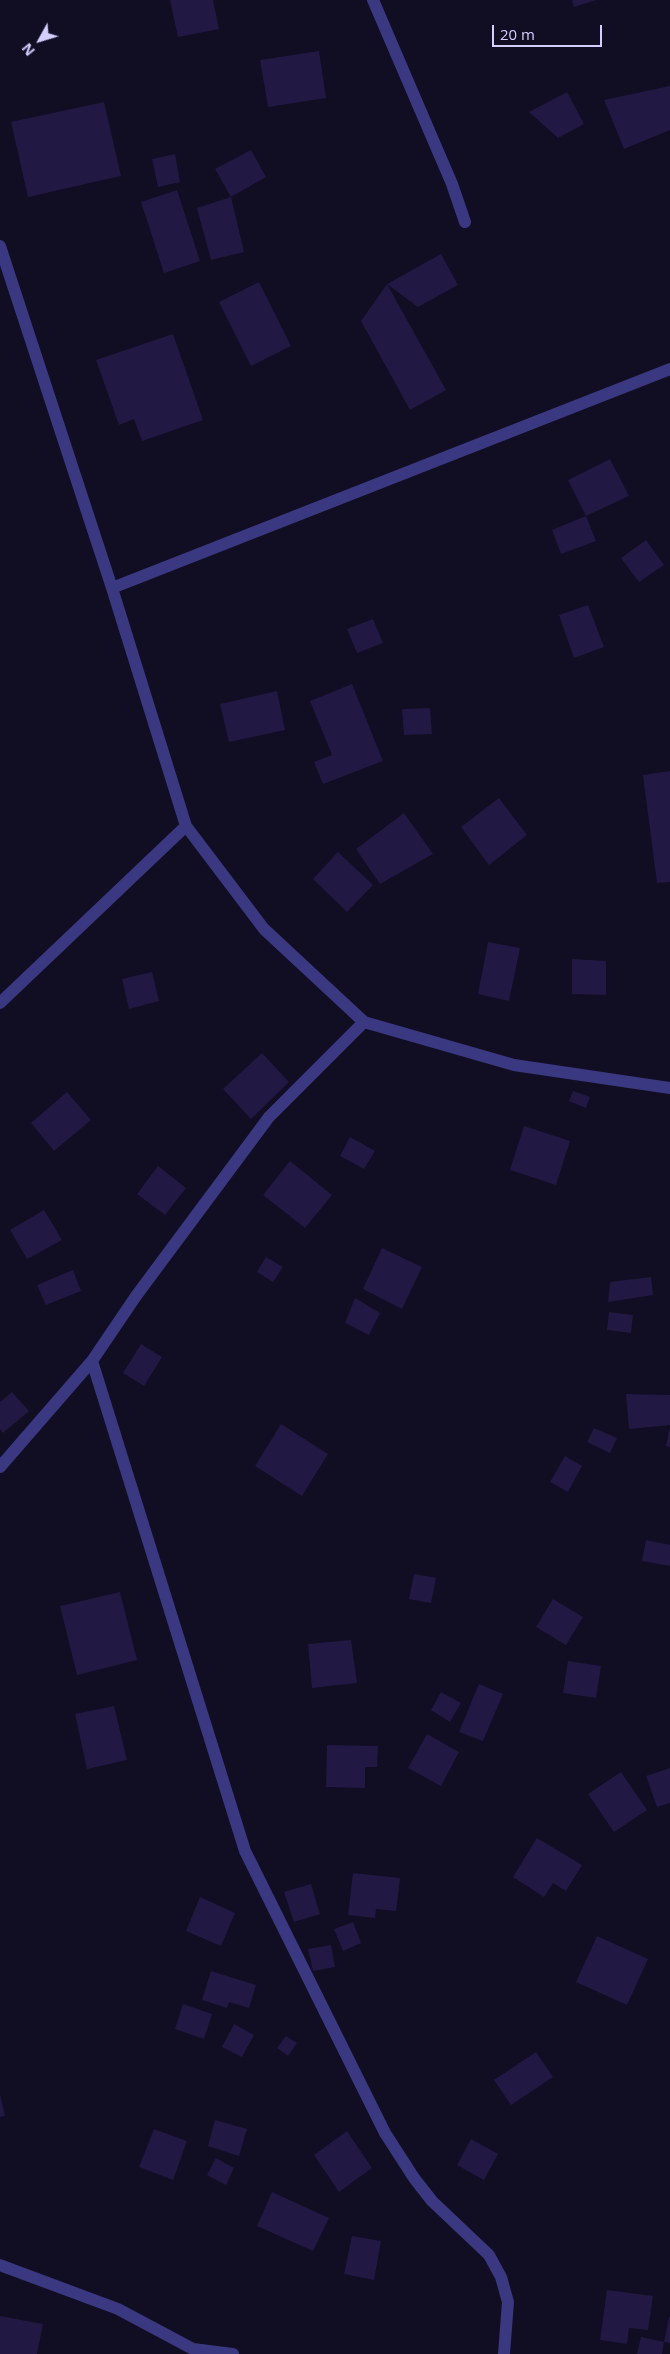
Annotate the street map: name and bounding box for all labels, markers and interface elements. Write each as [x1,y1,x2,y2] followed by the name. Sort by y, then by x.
[15,15,65,65] north arrow
[495,15,605,47] scale bar
[500,24,535,44] text: 20 m
[17,39,39,60] text: N

